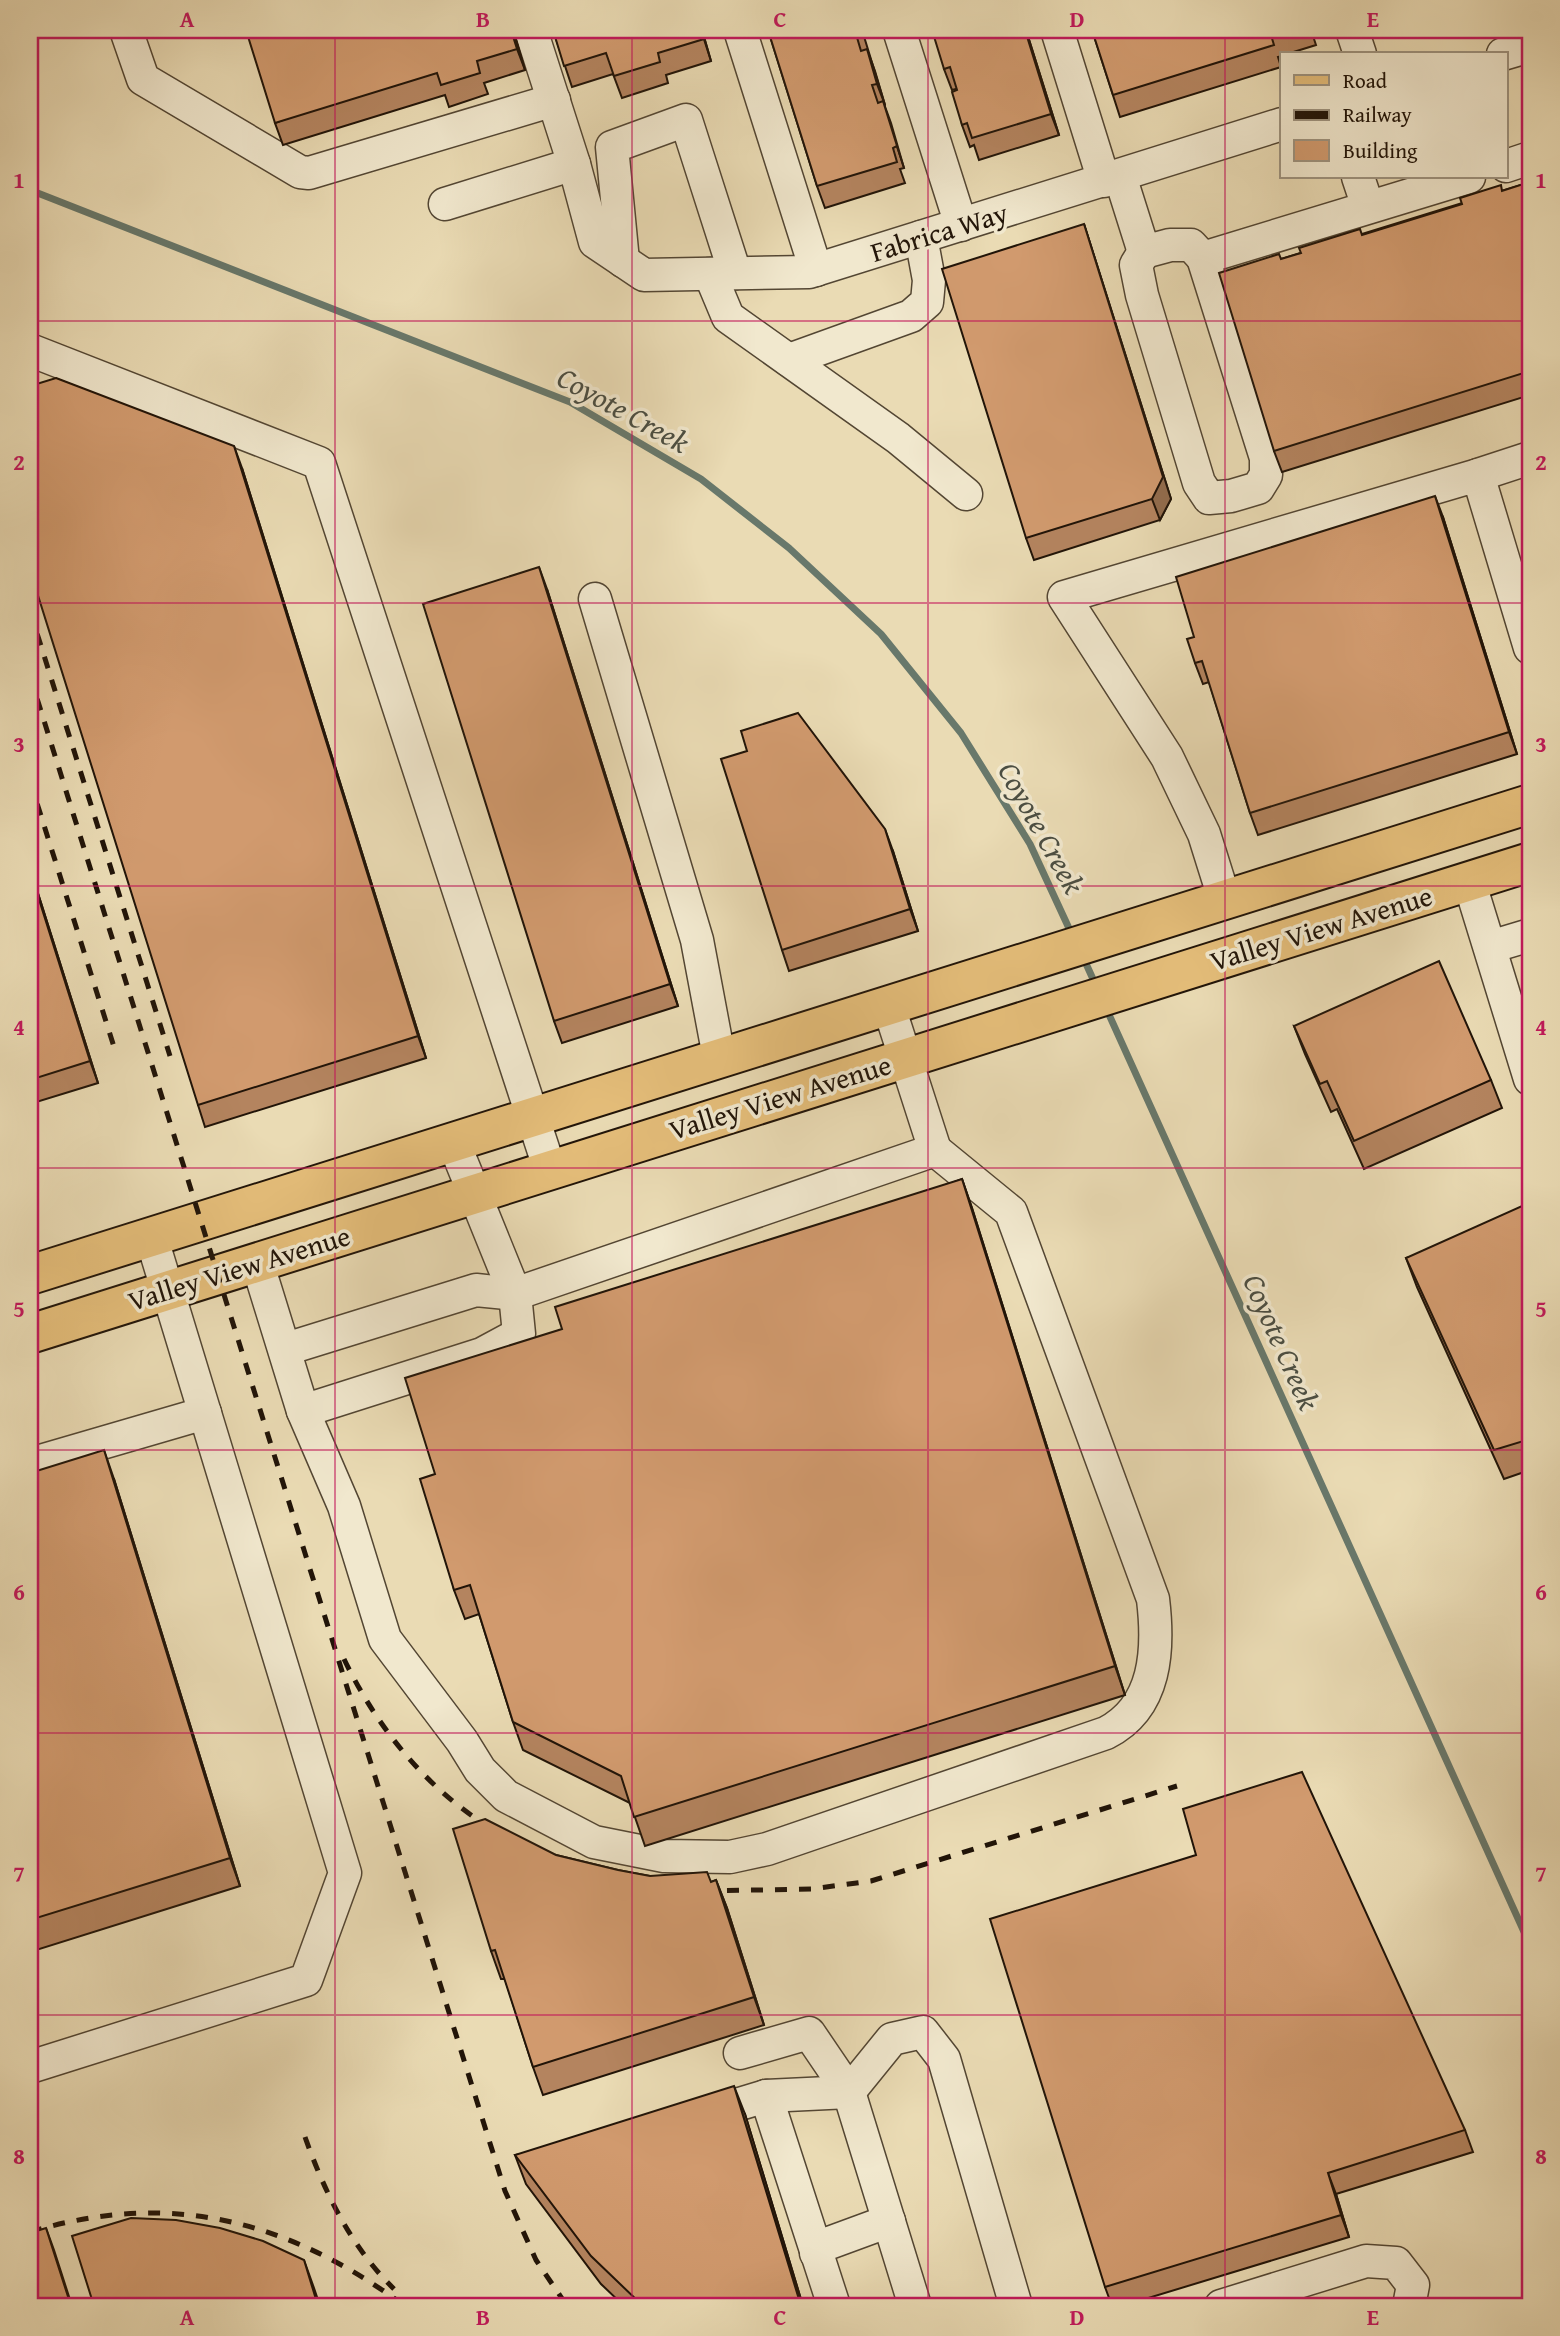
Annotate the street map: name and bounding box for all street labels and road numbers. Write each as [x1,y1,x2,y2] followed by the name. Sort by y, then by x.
[865,191,1013,272] street label: Fabrica Way
[1205,874,1437,981] street label: Valley View Avenue
[664,1043,896,1150] street label: Valley View Avenue
[123,1214,355,1321] street label: Valley View Avenue

